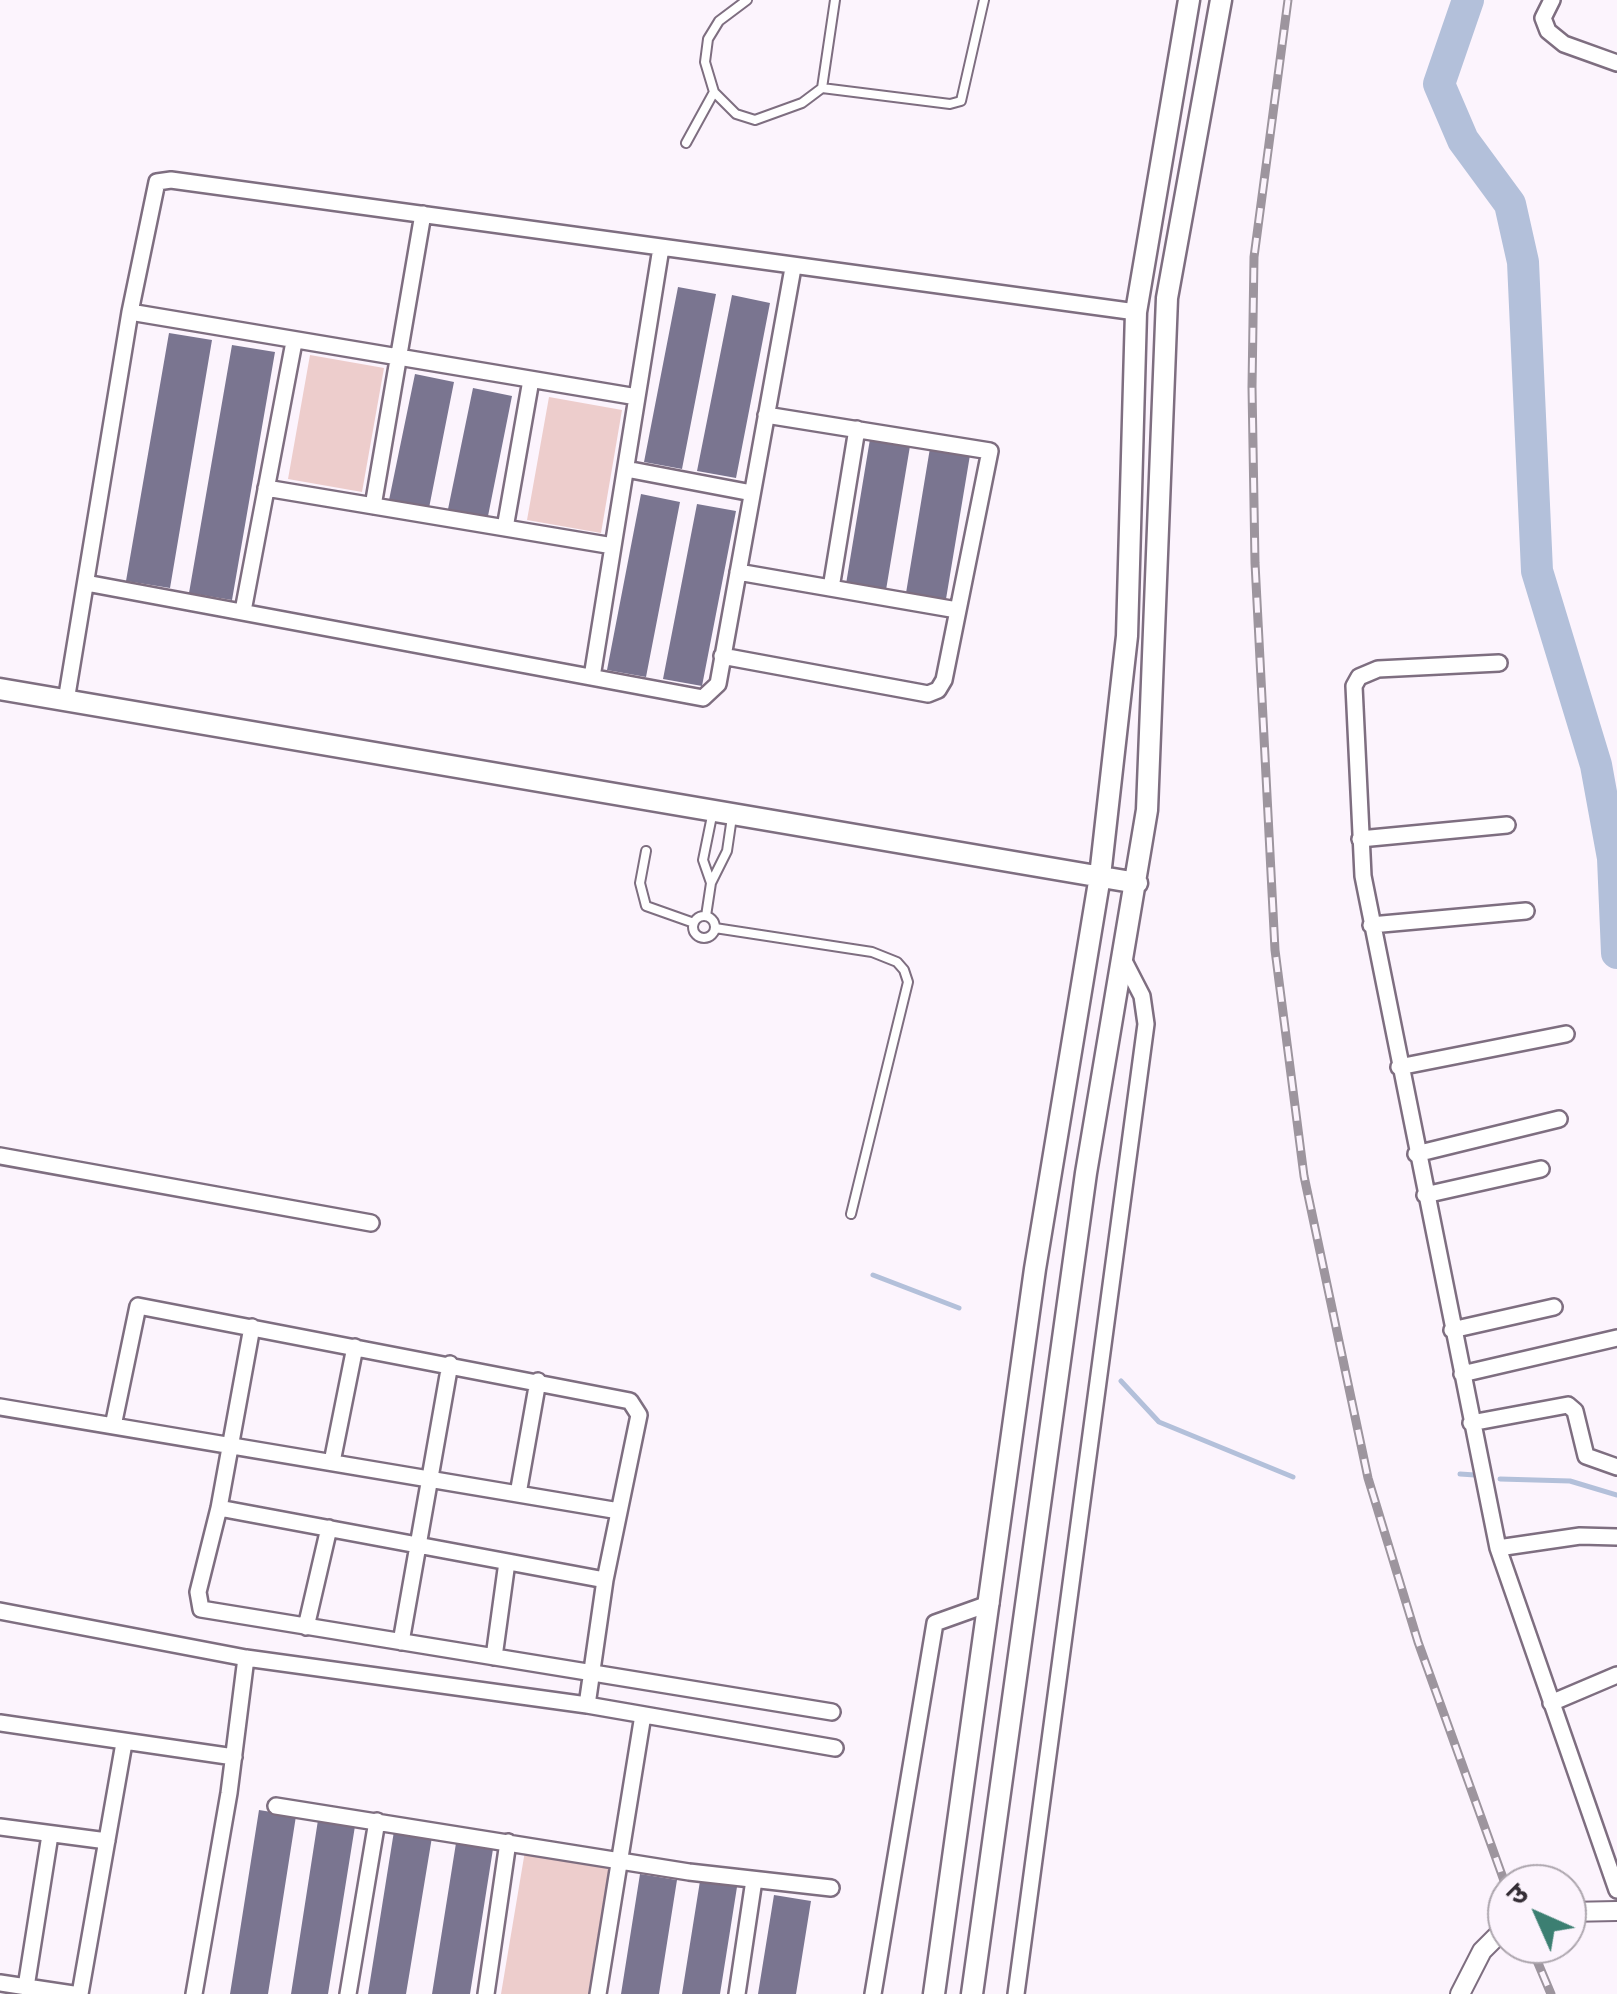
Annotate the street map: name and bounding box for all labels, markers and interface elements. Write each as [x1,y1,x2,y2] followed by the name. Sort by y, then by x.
[1487,1864,1587,1964] north arrow
[1498,1875,1536,1913] text: उ

